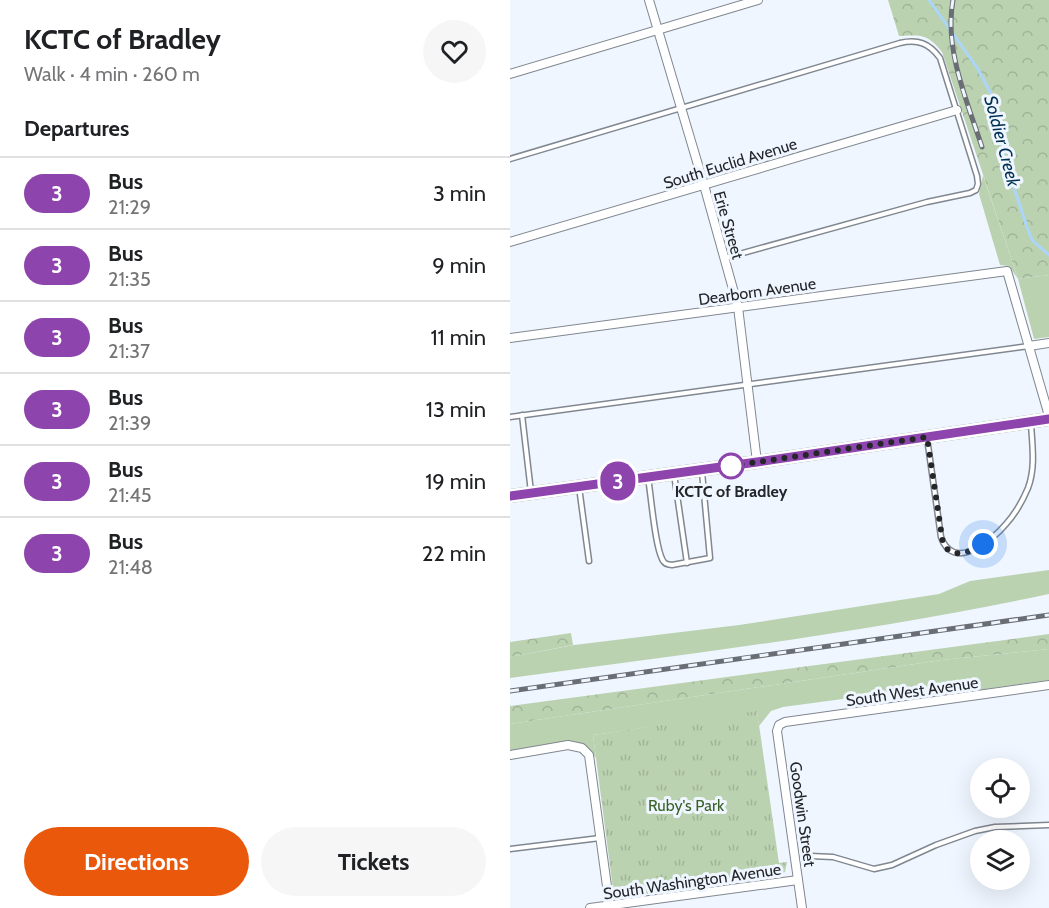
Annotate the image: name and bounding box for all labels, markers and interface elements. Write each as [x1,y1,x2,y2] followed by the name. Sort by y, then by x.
[423,20,486,83] button: heart
[24,22,221,56] text: KCTC of Bradley
[24,62,200,86] text: Walk · 4 min · 260 m
[979,93,1025,190] water label: Soldier Creek
[24,115,129,142] text: Departures
[661,134,799,193] street label: South Euclid Avenue
[108,168,143,195] text: Bus
[433,180,486,207] text: 3 min
[51,181,63,206] text: 3
[710,189,747,262] street label: Erie Street
[108,195,151,219] text: 21:29
[108,240,143,267] text: Bus
[432,252,486,279] text: 9 min
[51,253,63,278] text: 3
[108,267,151,291] text: 21:35
[697,274,817,309] street label: Dearborn Avenue
[108,312,143,339] text: Bus
[430,324,486,351] text: 11 min
[51,325,63,350] text: 3
[108,339,150,363] text: 21:37
[108,384,143,411] text: Bus
[426,396,486,423] text: 13 min
[51,397,63,422] text: 3
[108,411,151,435] text: 21:39
[718,453,744,479] marker: KCTC of Bradley
[108,456,143,483] text: Bus
[598,462,638,500] line badge: 3
[425,468,486,495] text: 19 min
[51,469,63,494] text: 3
[612,469,624,494] text: 3
[675,482,788,501] place label: KCTC of Bradley
[108,483,152,507] text: 21:45
[108,528,143,555] text: Bus
[968,529,998,559] your location
[422,540,486,567] text: 22 min
[51,541,63,566] text: 3
[108,555,153,579] text: 21:48
[845,673,979,710] street label: South West Avenue
[970,758,1030,890] map controls
[970,758,1030,818] button: locate
[786,760,819,868] street label: Goodwin Street
[648,796,725,815] park label: Ruby's Park
[24,827,249,896] button: Directions
[261,827,486,896] button: Tickets
[970,830,1030,890] button: layers
[602,860,782,903] street label: South Washington Avenue

